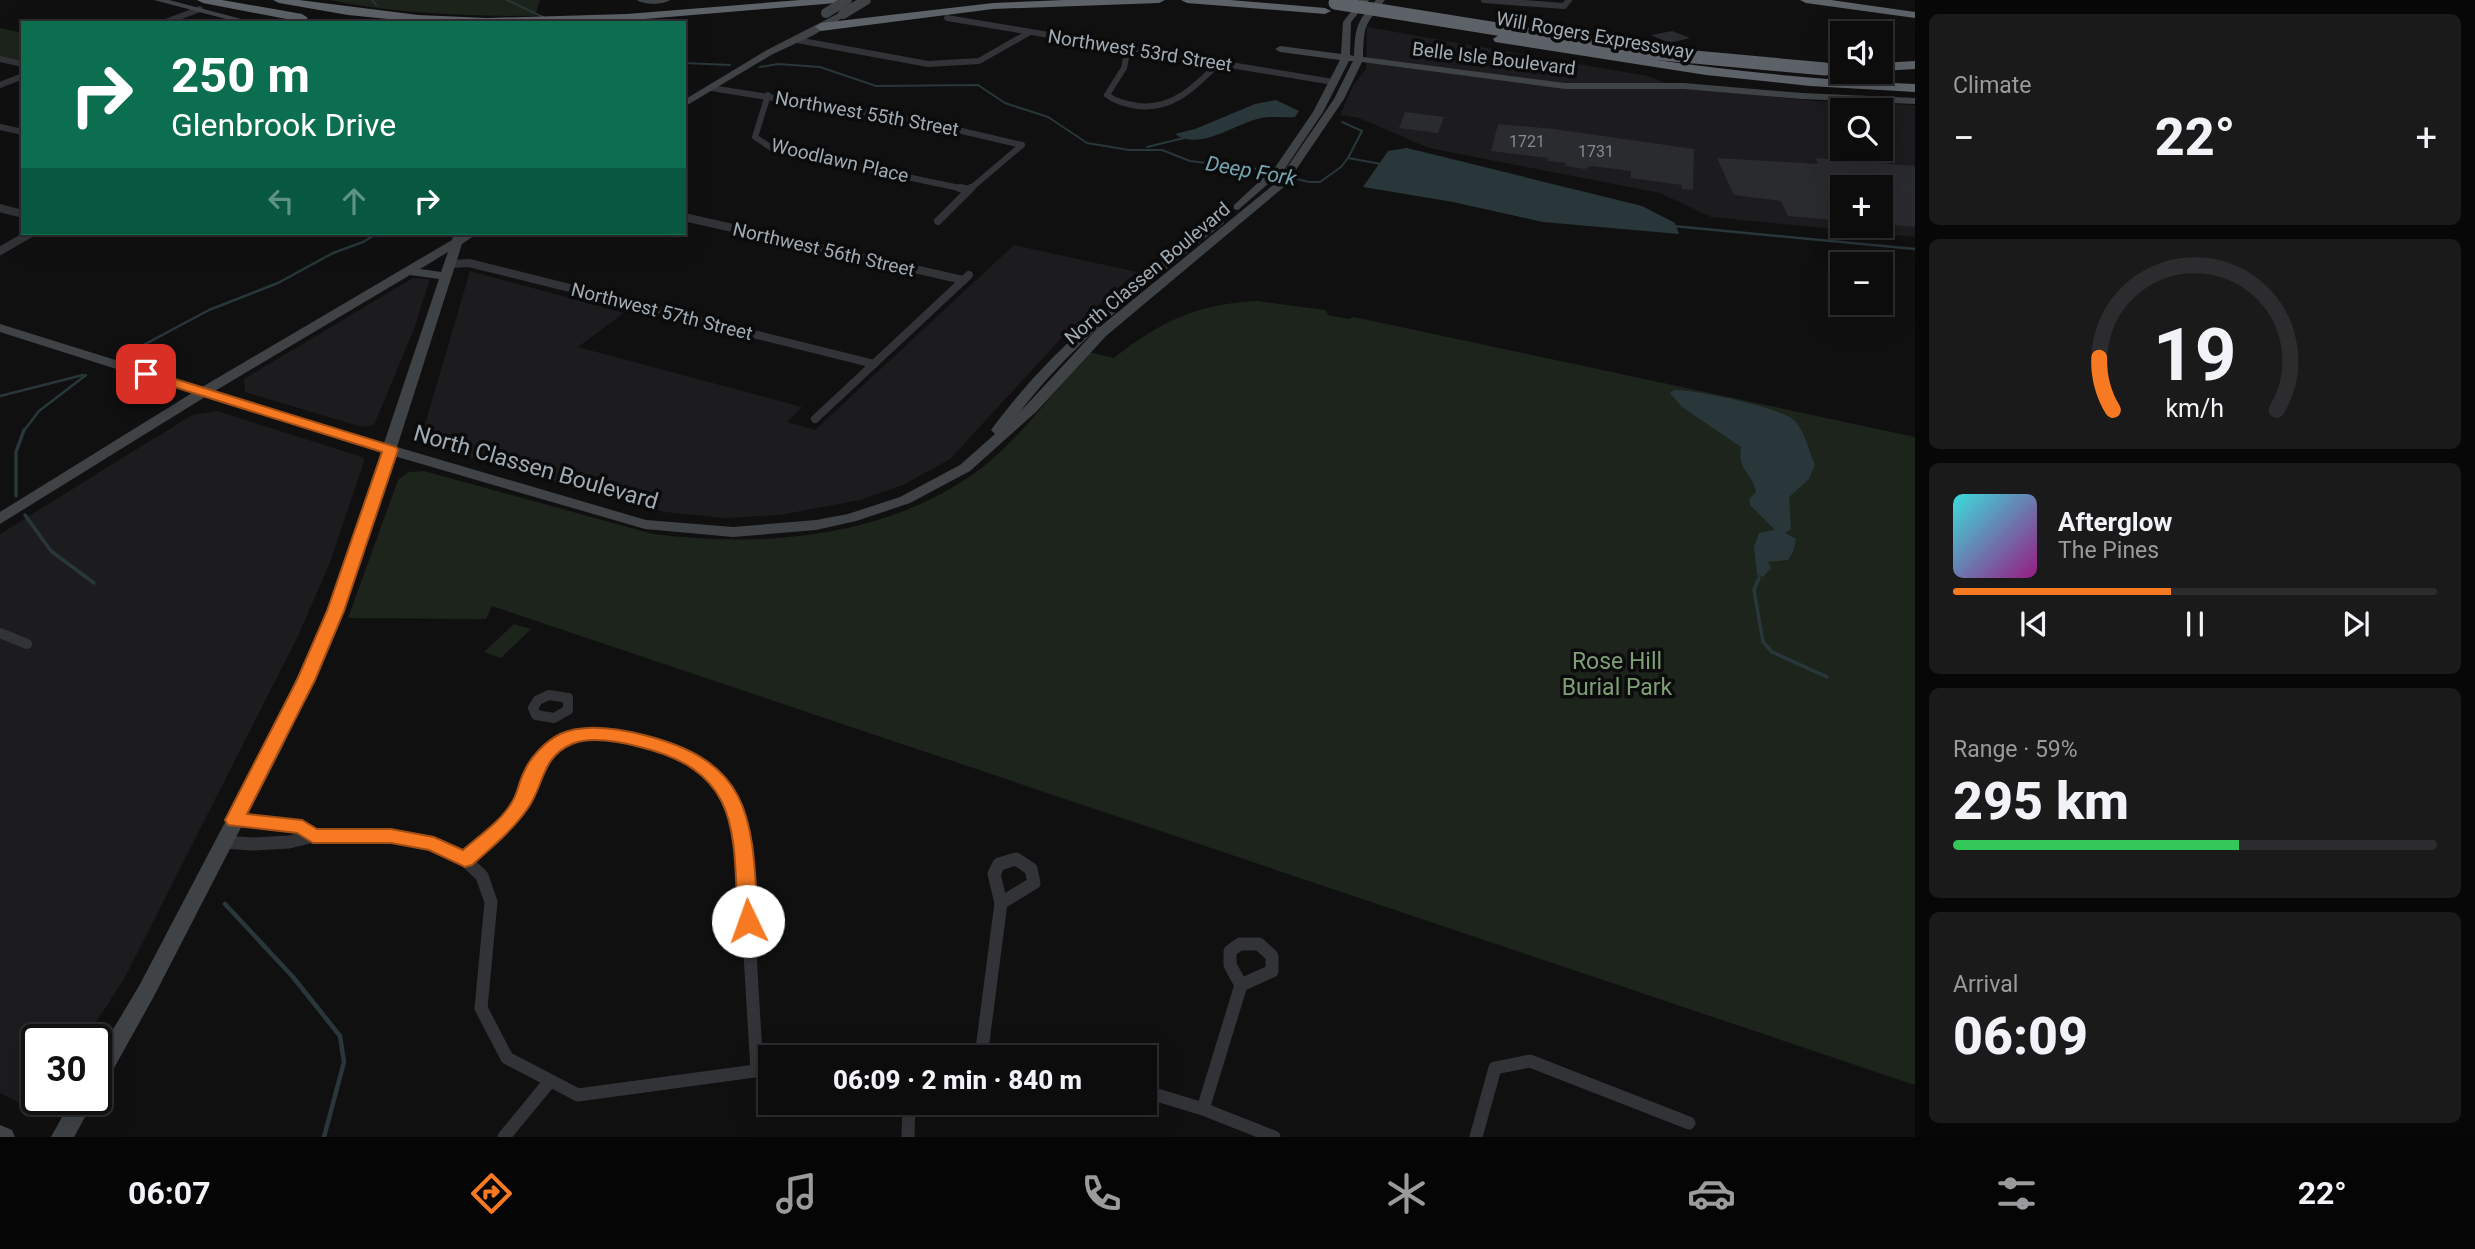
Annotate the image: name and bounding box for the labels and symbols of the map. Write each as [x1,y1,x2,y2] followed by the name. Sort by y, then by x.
[1494,7,1695,64] street label: Will Rogers Expressway
[1046,25,1234,76] street label: Northwest 53rd Street
[1411,37,1577,80] street label: Belle Isle Boulevard
[773,86,960,141] street label: Northwest 55th Street
[1509,132,1545,151] house number: 1721
[769,133,911,187] street label: Woodlawn Place
[1578,142,1614,161] house number: 1731
[1204,151,1299,191] water label: Deep Fork
[1060,197,1235,349] street label: North Classen Boulevard
[731,217,917,282] street label: Northwest 56th Street
[569,278,755,345] street label: Northwest 57th Street
[116,344,176,404] pin
[411,420,661,515] street label: North Classen Boulevard
[1562,648,1673,701] park label: Rose Hill Burial Park
[711,884,785,958] position arrow
[21,1024,112,1115] speed limit sign: 30

